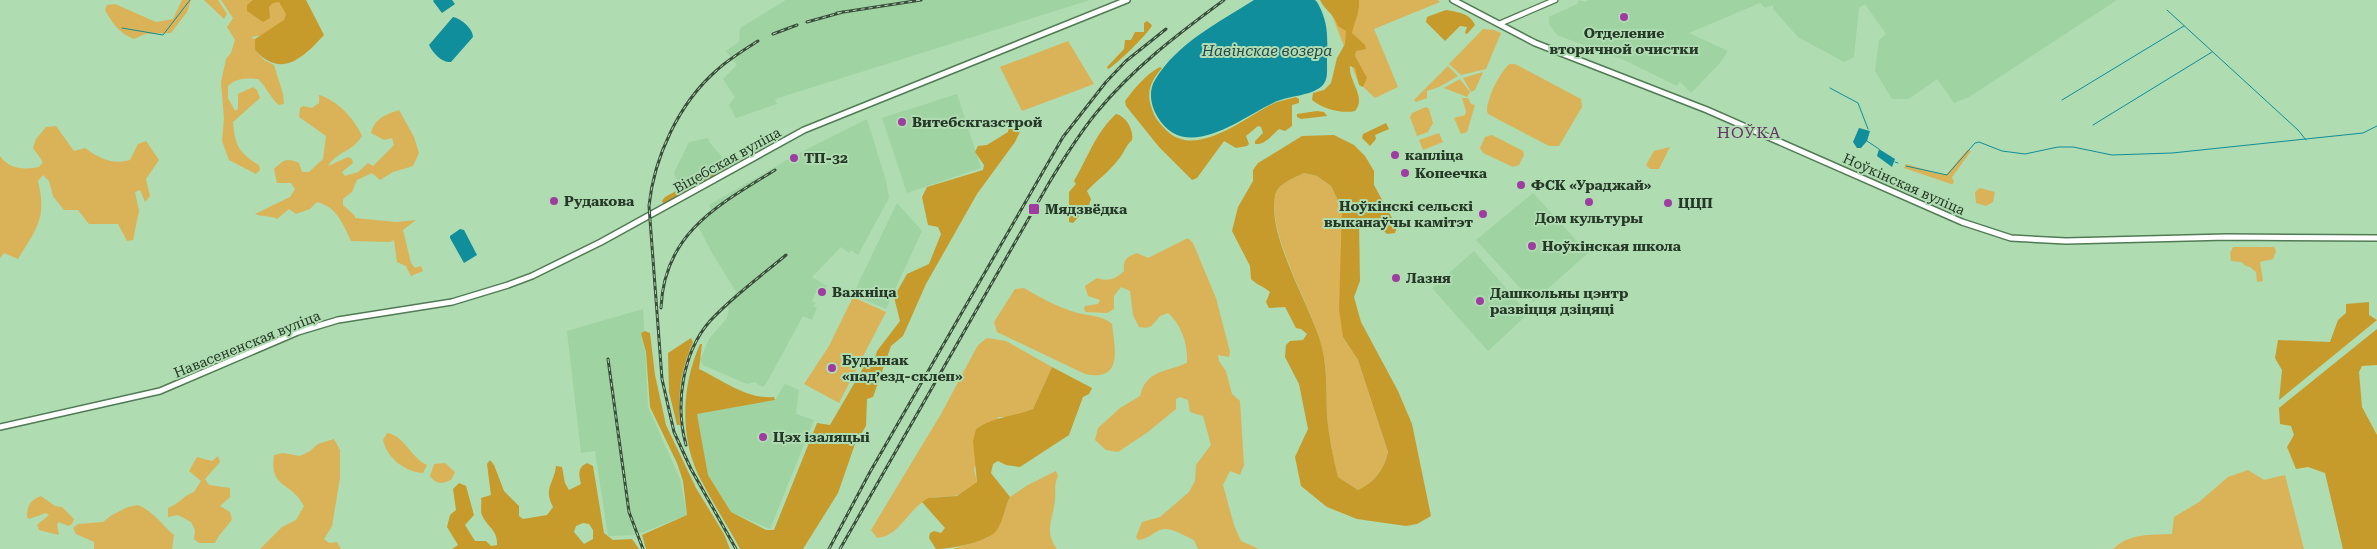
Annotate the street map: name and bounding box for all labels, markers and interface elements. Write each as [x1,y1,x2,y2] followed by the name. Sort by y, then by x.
[1618,11,1630,23] marker: Отделение вторичной очистки
[1549,25,1699,57] place label: Отделение вторичной очистки
[1201,42,1332,60] water label: Навінскае возера
[912,114,1043,130] place label: Витебскгазстрой
[896,116,908,128] marker: Витебскгазстрой
[1717,123,1781,142] district label: НОЎКА
[671,124,784,196] street label: Віцебская вуліца
[1405,147,1464,163] place label: капліца
[1389,149,1401,161] marker: капліца
[804,150,848,166] place label: ТП-32
[1841,150,1968,218] street label: Ноўкінская вуліца
[788,152,800,164] marker: ТП-32
[1415,165,1488,181] place label: Копеечка
[1399,167,1411,179] marker: Копеечка
[1531,177,1652,193] place label: ФСК «Ураджай»
[1515,179,1527,191] marker: ФСК «Ураджай»
[564,193,635,209] place label: Рудакова
[548,195,560,207] marker: Рудакова
[1678,195,1713,211] place label: ЦЦП
[1583,196,1595,208] marker: Дом культуры
[1662,197,1674,209] marker: ЦЦП
[1324,198,1474,230] place label: Ноўкінскі сельскі выканаўчы камітэт
[1045,201,1128,217] place label: Мядзвёдка
[1027,202,1041,216] marker: Мядзвёдка
[1477,208,1489,220] marker: Ноўкінскі сельскі выканаўчы камітэт
[1535,210,1643,226] place label: Дом культуры
[1542,238,1682,254] place label: Ноўкінская школа
[1526,240,1538,252] marker: Ноўкінская школа
[1406,270,1451,286] place label: Лазня
[1390,272,1402,284] marker: Лазня
[832,284,897,300] place label: Важніца
[1490,285,1628,317] place label: Дашкольны цэнтр развіцця дзіцяці
[816,286,828,298] marker: Важніца
[1474,295,1486,307] marker: Дашкольны цэнтр развіцця дзіцяці
[171,307,323,381] street label: Навасененская вуліца
[842,352,963,384] place label: Будынак «падʼезд-склеп»
[826,362,838,374] marker: Будынак «падʼезд-склеп»
[773,429,870,445] place label: Цэх ізаляцыі
[757,431,769,443] marker: Цэх ізаляцыі

